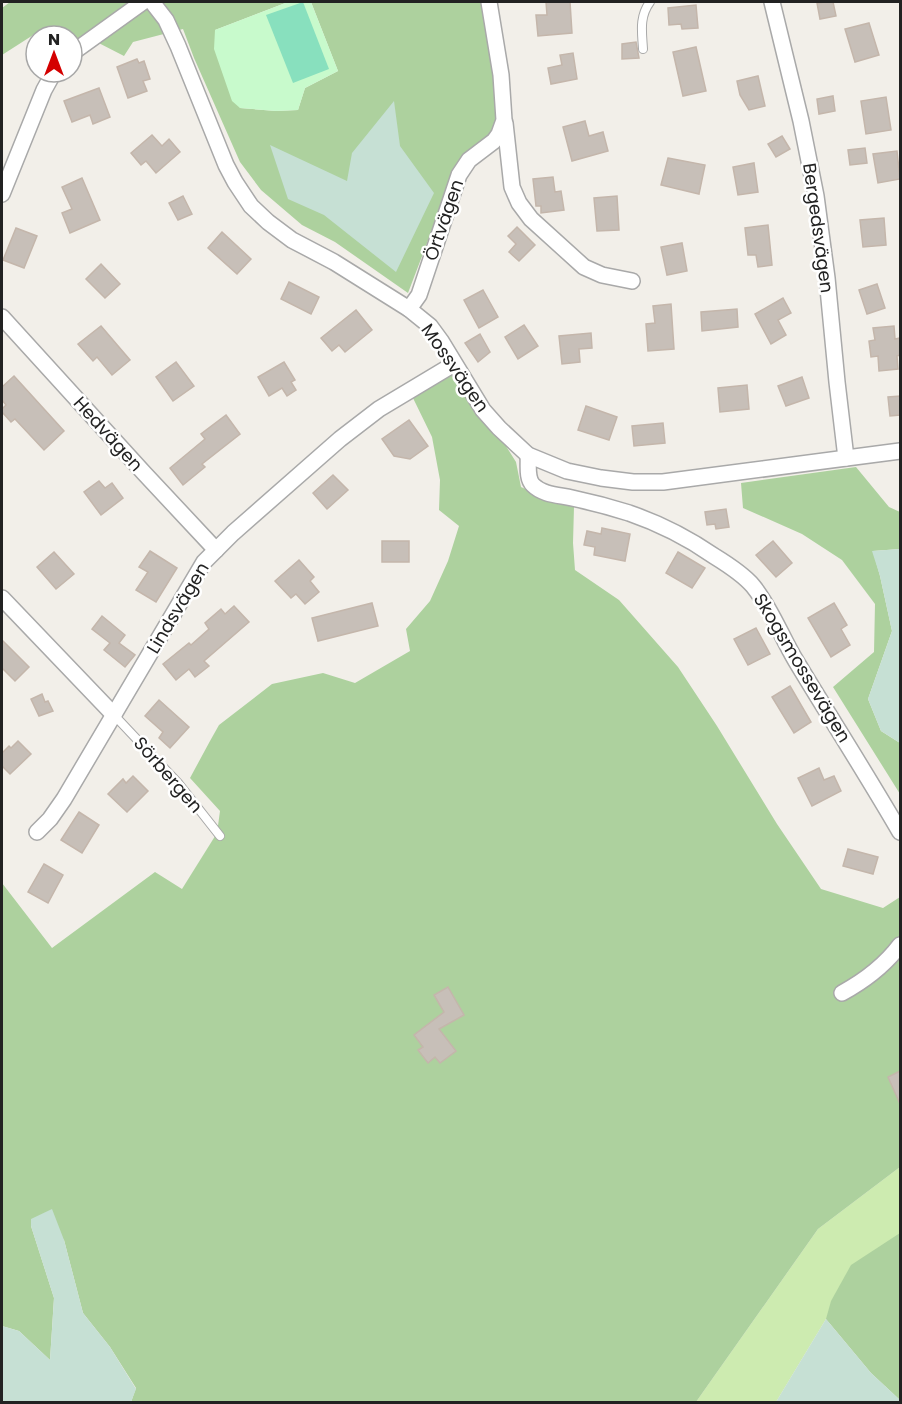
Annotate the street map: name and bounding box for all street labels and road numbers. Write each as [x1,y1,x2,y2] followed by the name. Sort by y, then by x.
[797,161,840,294] street label: Bergedsvägen
[418,176,469,264] street label: Örtvägen
[416,318,495,417] street label: Mossvägen
[68,391,149,477] street label: Hedvägen
[140,557,215,658] street label: Lindsvägen
[748,588,857,747] street label: Skogsmossevägen
[128,731,209,818] street label: Sörbergen

